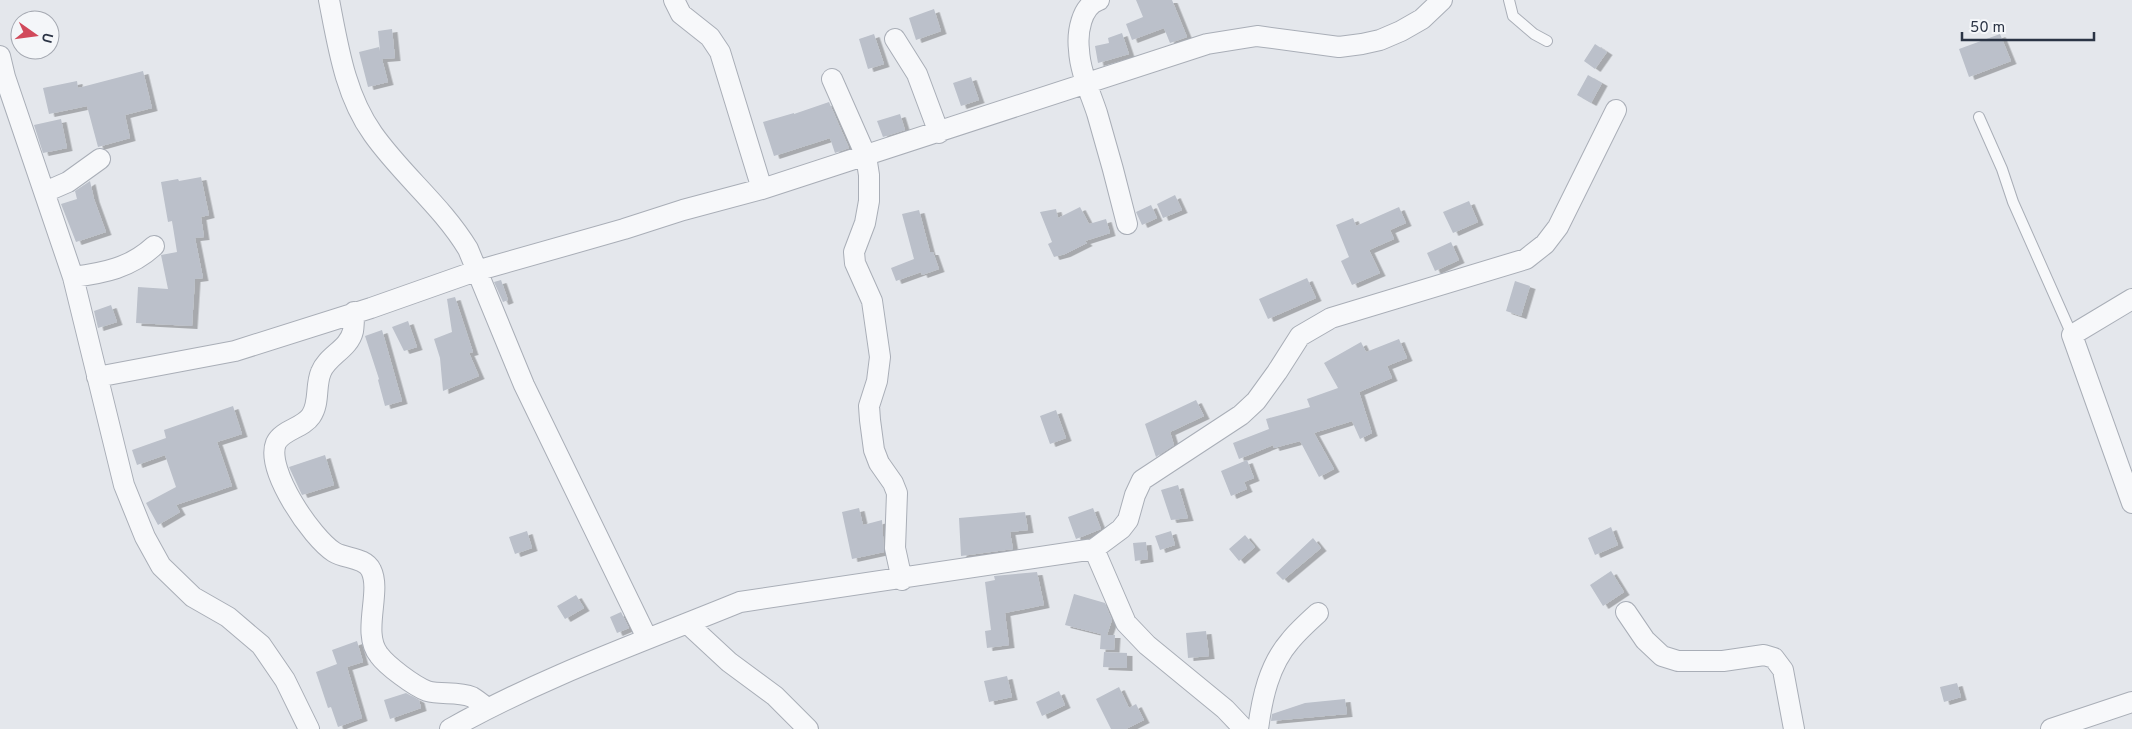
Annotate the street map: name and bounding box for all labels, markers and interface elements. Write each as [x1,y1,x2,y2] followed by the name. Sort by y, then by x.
[10,10,60,60] north arrow
[1962,10,2094,42] scale bar
[1970,19,2005,38] text: 50 m
[37,31,56,45] text: U

